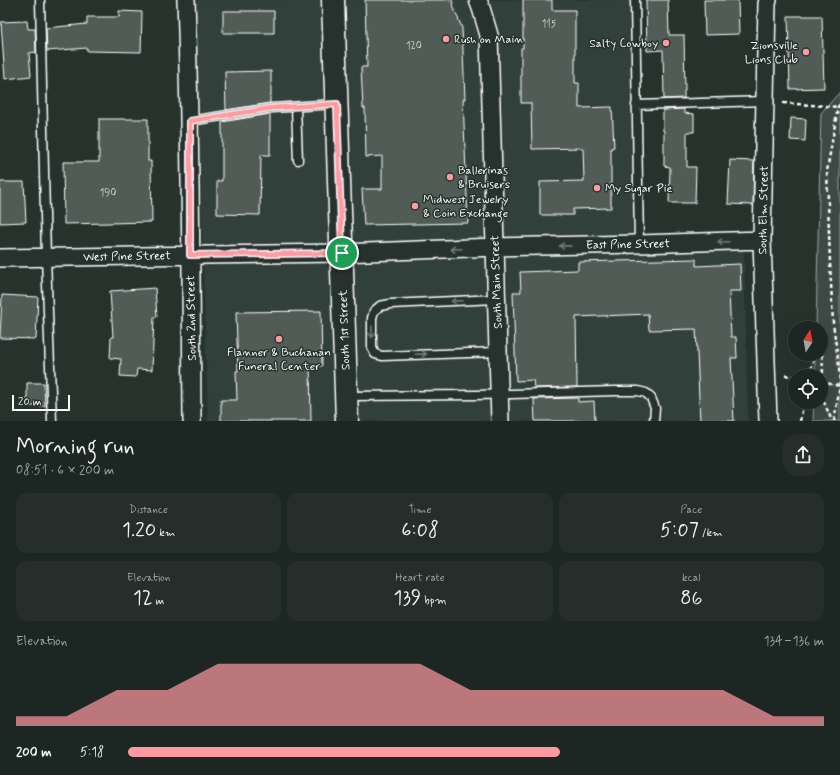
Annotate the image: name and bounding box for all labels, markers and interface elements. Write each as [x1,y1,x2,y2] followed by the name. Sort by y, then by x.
[542,18,557,31] house number: 115
[454,32,524,48] place label: Rush on Main
[441,34,451,44] marker: Rush on Main
[589,36,658,52] place label: Salty Cowboy
[661,38,671,48] marker: Salty Cowboy
[745,38,799,68] place label: Zionsville Lions Club
[406,40,422,53] house number: 120
[801,47,811,57] marker: Zionsville Lions Club
[458,163,510,193] place label: Ballerinas & Bruisers
[755,165,773,255] street label: South Elm Street
[445,172,455,182] marker: Ballerinas & Bruisers
[605,181,672,197] place label: My Sugar Pie
[592,183,602,193] marker: My Sugar Pie
[100,187,116,200] house number: 190
[423,192,508,223] place label: Midwest Jewelry & Coin Exchange
[410,201,420,211] marker: Midwest Jewelry & Coin Exchange
[487,235,507,329] street label: South Main Street
[325,236,359,270] pin
[586,236,671,254] street label: East Pine Street
[717,238,730,245] one-way arrow
[331,242,353,264] icon: arrive
[559,242,572,250] one-way arrow
[450,245,463,253] one-way arrow
[83,248,171,266] street label: West Pine Street
[183,275,201,361] street label: South 2nd Street
[336,289,354,371] street label: South 1st Street
[451,298,464,305] one-way arrow
[788,321,828,361] north arrow
[788,321,828,409] map controls
[368,325,376,338] one-way arrow
[274,334,284,344] marker: Flanner & Buchanan Funeral Center
[227,345,331,375] place label: Flanner & Buchanan Funeral Center
[414,351,427,358] one-way arrow
[788,369,828,409] button: locate
[12,393,70,412] scale bar
[18,395,41,409] text: 20 m
[16,433,135,461] text: Morning run
[782,434,824,476] button: share
[16,462,114,479] text: 08:51 · 6 × 200 m
[129,503,168,517] text: Distance
[408,503,432,517] text: Time
[680,503,702,517] text: Pace
[122,517,156,544] text: 1.20
[401,517,439,544] text: 6:08
[660,517,699,544] text: 5:07
[156,526,175,540] text: km
[699,526,723,540] text: /km
[127,571,170,585] text: Elevation
[395,571,445,585] text: Heart rate
[682,571,701,585] text: kcal
[133,585,153,612] text: 12
[393,585,421,612] text: 139
[680,585,703,612] text: 86
[153,594,164,608] text: m
[421,594,447,608] text: bpm
[16,633,67,650] text: Elevation
[764,633,824,650] text: 134–136 m
[16,744,51,761] text: 200 m
[80,744,104,761] text: 5:18

